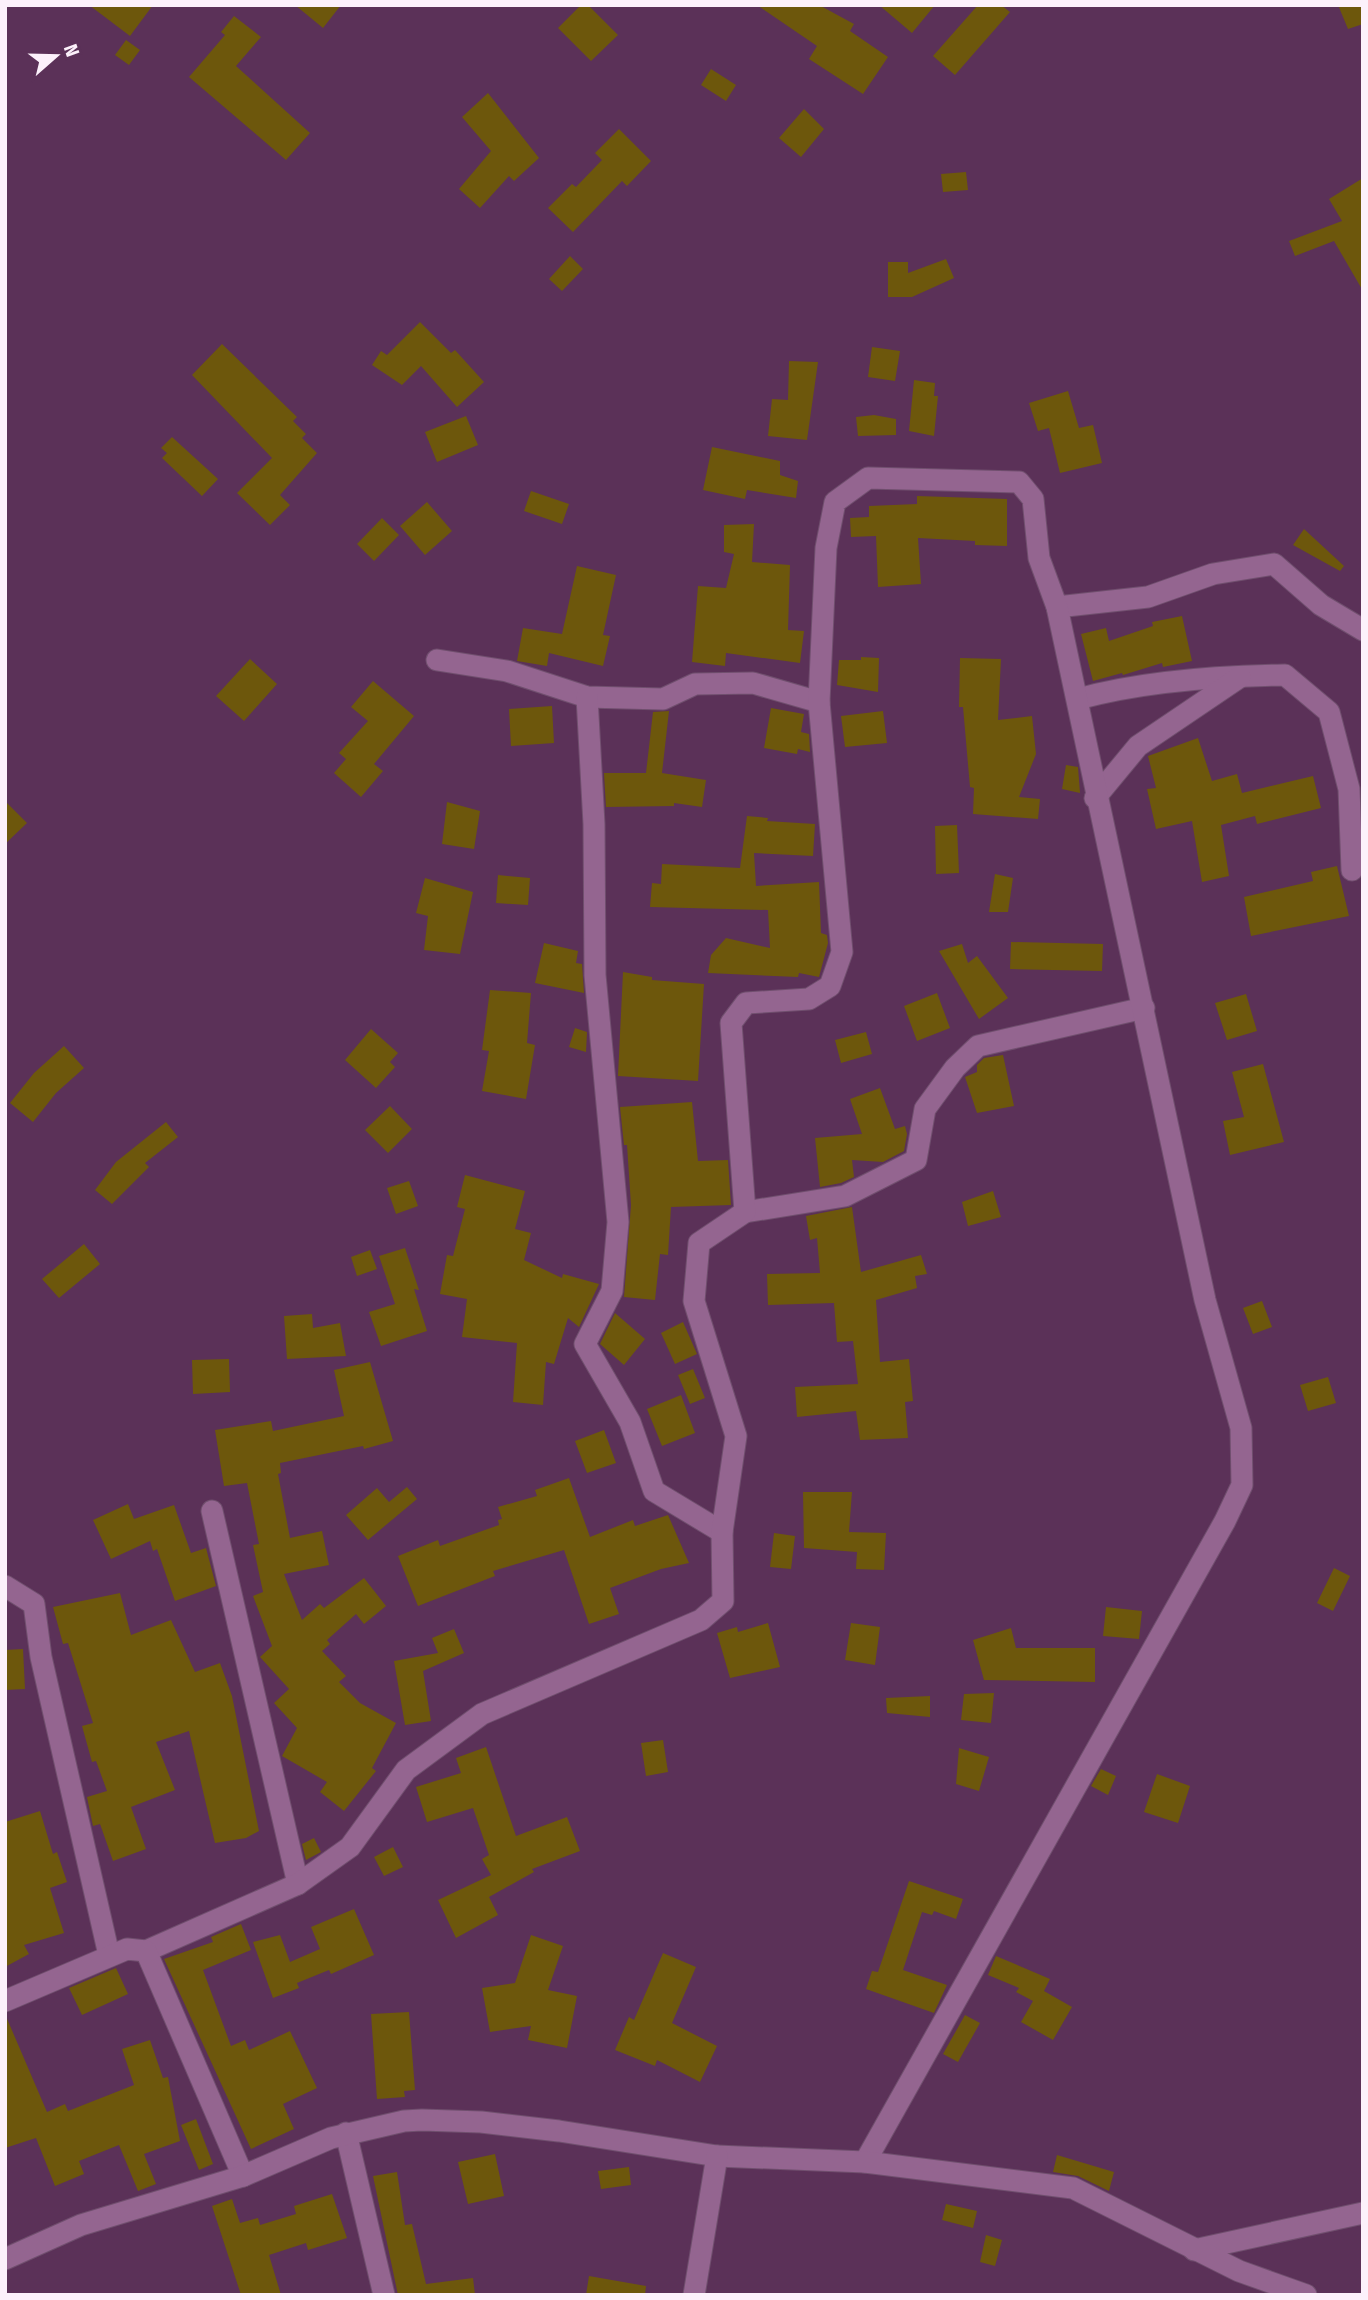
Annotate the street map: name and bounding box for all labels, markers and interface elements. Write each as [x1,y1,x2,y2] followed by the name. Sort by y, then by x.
[21,21,91,91] north arrow
[59,41,84,60] text: N

